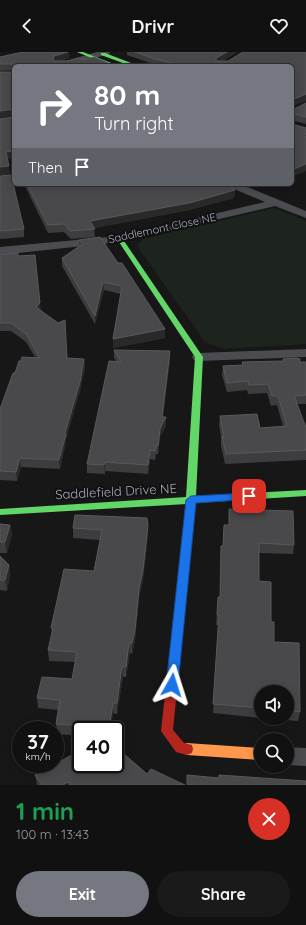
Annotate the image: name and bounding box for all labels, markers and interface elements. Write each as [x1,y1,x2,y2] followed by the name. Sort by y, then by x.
[16,15,38,37] icon: back
[132,15,174,38] text: Drivr
[268,15,290,37] icon: heart
[94,77,160,112] text: 80 m
[28,80,80,132] icon: right
[94,112,174,135] text: Turn right
[71,156,93,178] icon: arrive
[28,158,63,177] text: Then
[107,210,217,246] street label: Saddlemont Close NE
[232,479,266,513] pin
[55,480,177,502] street label: Saddlefield Drive NE
[238,485,260,507] icon: arrive
[151,664,193,706] position arrow
[254,685,294,773] map controls
[254,685,294,725] button: sound
[72,721,124,773] speed limit sign: 40
[27,729,49,754] text: 37
[254,733,294,773] button: search
[25,750,51,763] text: km/h
[16,796,74,826] text: 1 min
[248,798,290,840] button: close
[16,826,89,842] text: 100 m · 13:43
[16,871,149,917] button: Exit
[157,871,290,917] button: Share

